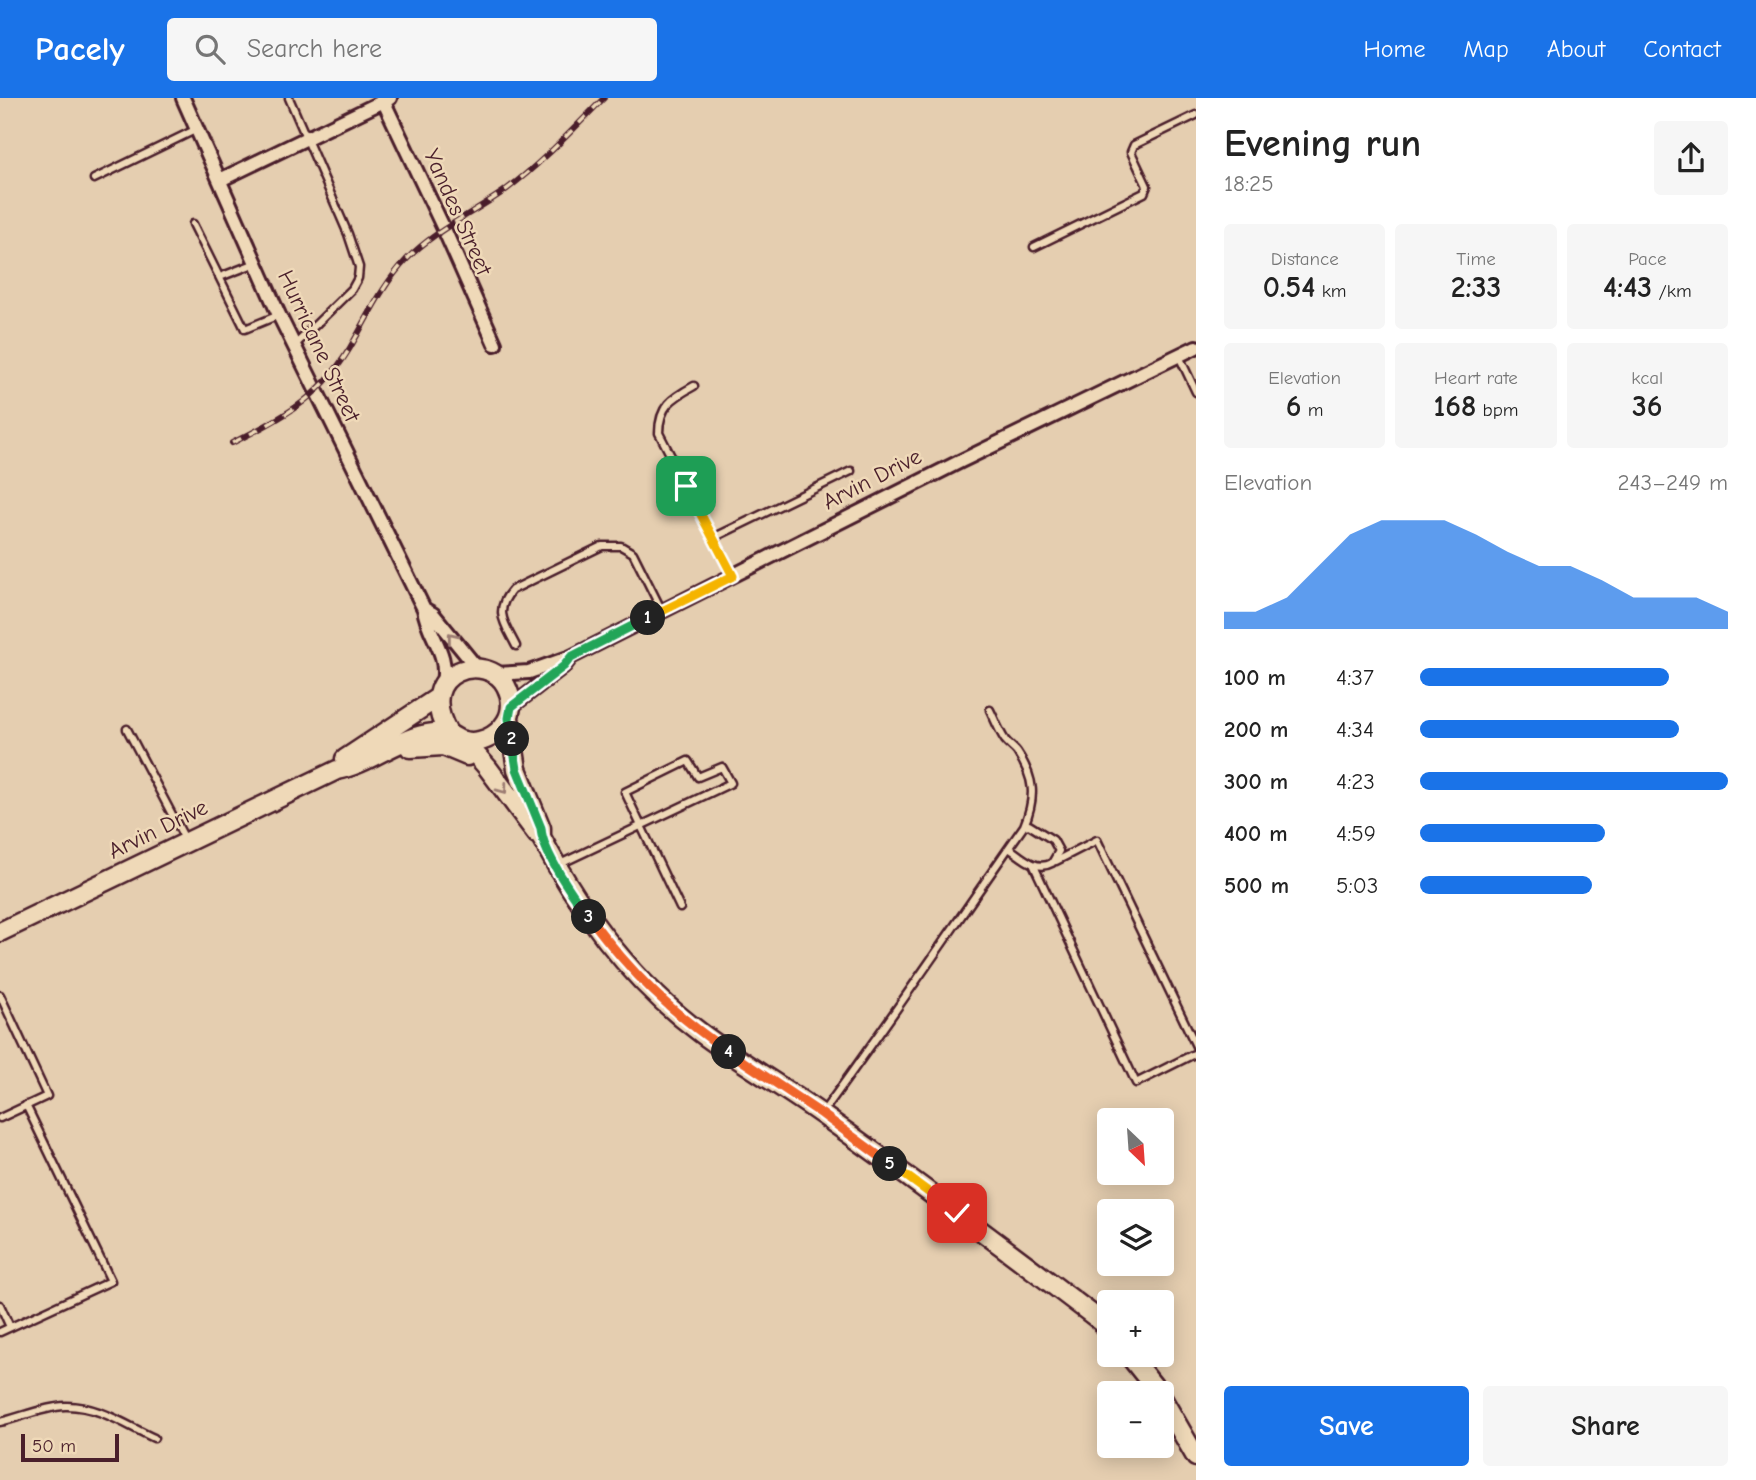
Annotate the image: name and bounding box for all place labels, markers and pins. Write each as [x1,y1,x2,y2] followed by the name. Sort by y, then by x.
[656,456,716,516] pin
[630,601,666,636] pin: 1
[494,722,530,756] pin: 2
[572,900,606,934] pin: 3
[712,1034,746,1070] pin: 4
[872,1146,908,1182] pin: 5
[927,1183,987,1243] pin

